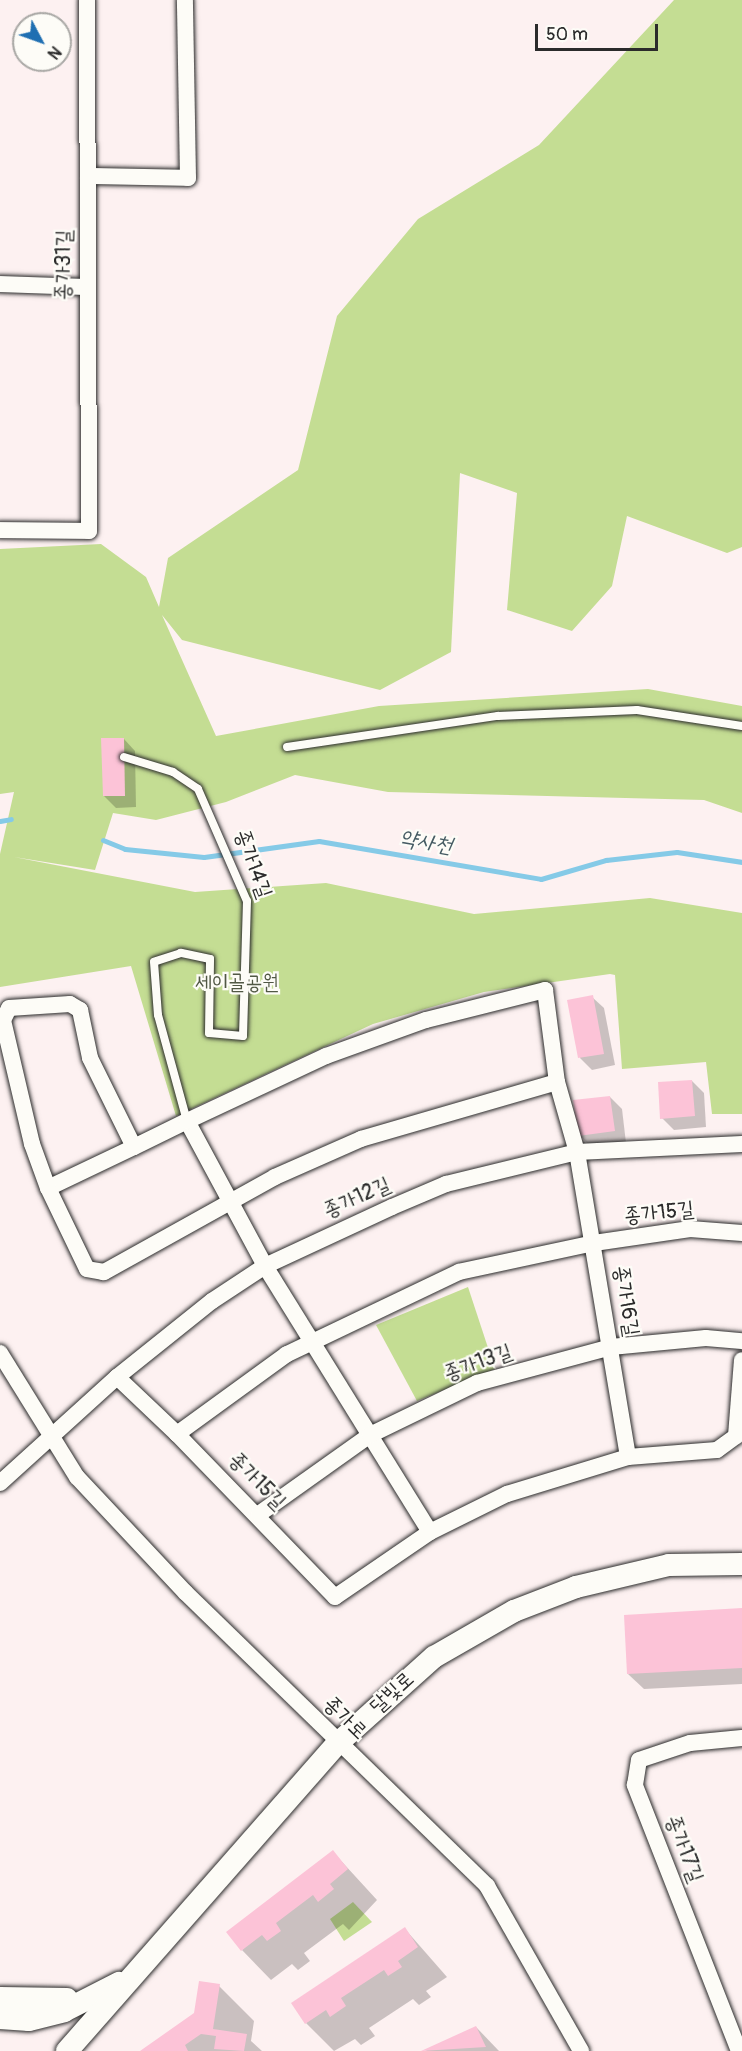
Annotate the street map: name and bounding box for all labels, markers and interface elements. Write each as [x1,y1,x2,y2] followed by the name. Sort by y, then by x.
[12,12,72,72] north arrow
[538,12,661,50] scale bar
[546,23,588,46] text: 50 m
[43,42,65,63] text: N
[51,229,77,301] street label: 종가31길
[398,824,454,860] water label: 약사천
[229,826,277,902] street label: 종가14길
[195,970,279,996] park label: 세이골공원
[320,1172,394,1224] street label: 종가12길
[623,1197,695,1229] street label: 종가15길
[608,1264,644,1338] street label: 종가16길
[441,1339,515,1387] street label: 종가13길
[223,1447,291,1515] street label: 종가15길
[365,1667,419,1719] street label: 달빛로
[318,1691,372,1745] street label: 종가로
[660,1812,708,1886] street label: 종가17길

